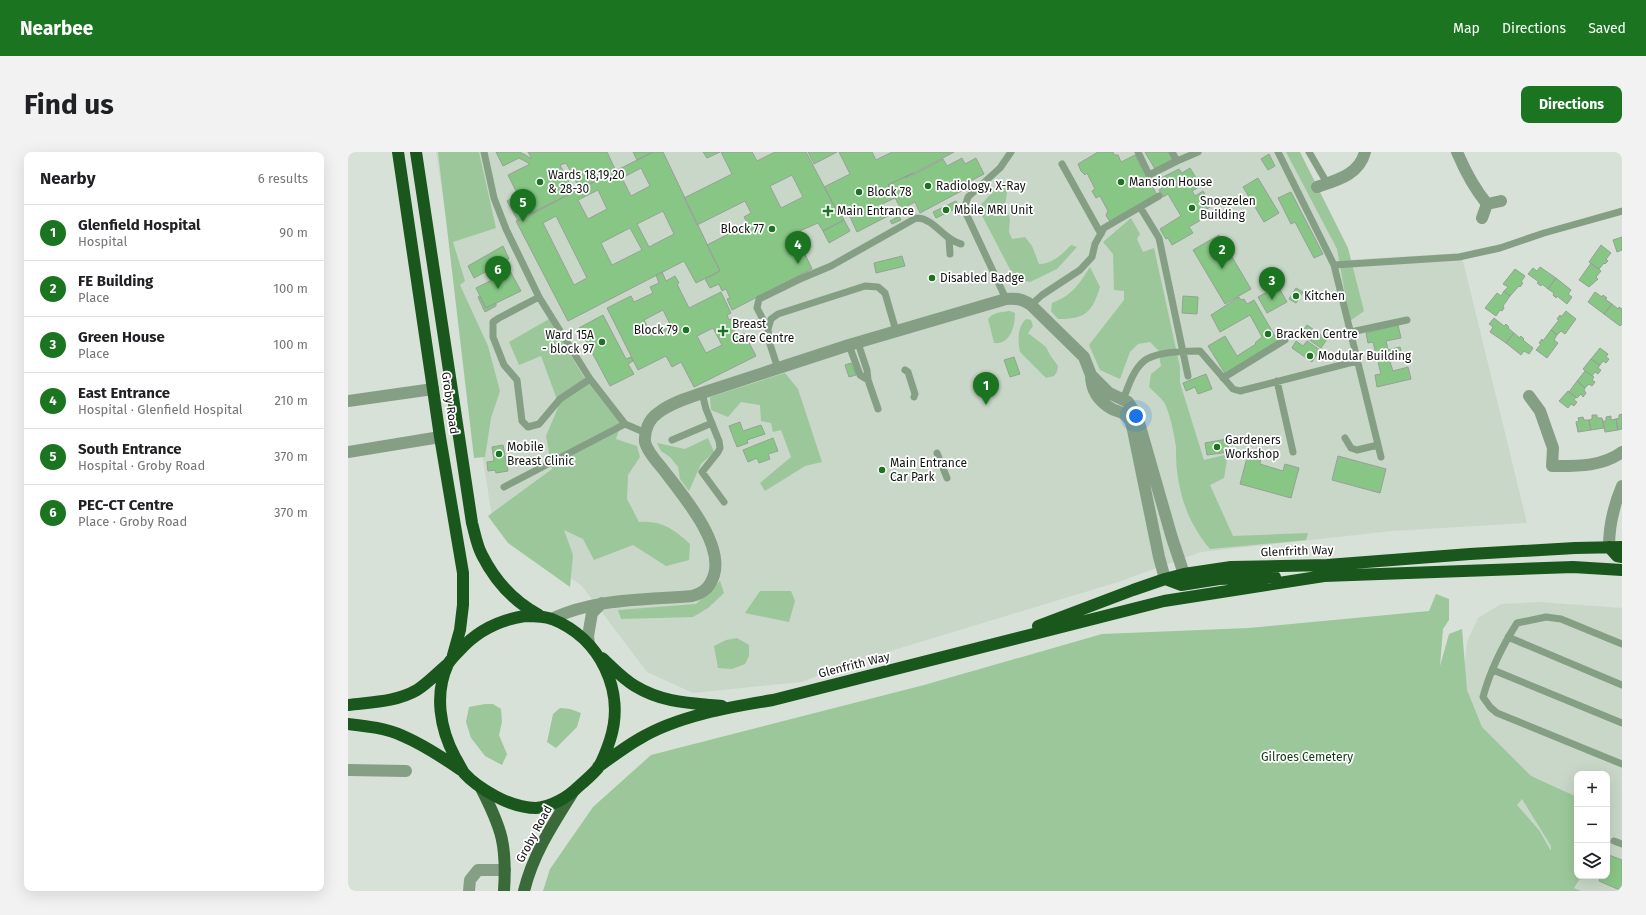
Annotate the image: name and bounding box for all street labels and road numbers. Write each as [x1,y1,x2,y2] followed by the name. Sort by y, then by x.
[439,371,461,435] street label: Groby Road
[1260,543,1334,559] street label: Glenfrith Way
[817,649,891,681] street label: Glenfrith Way
[513,803,555,865] street label: Groby Road

